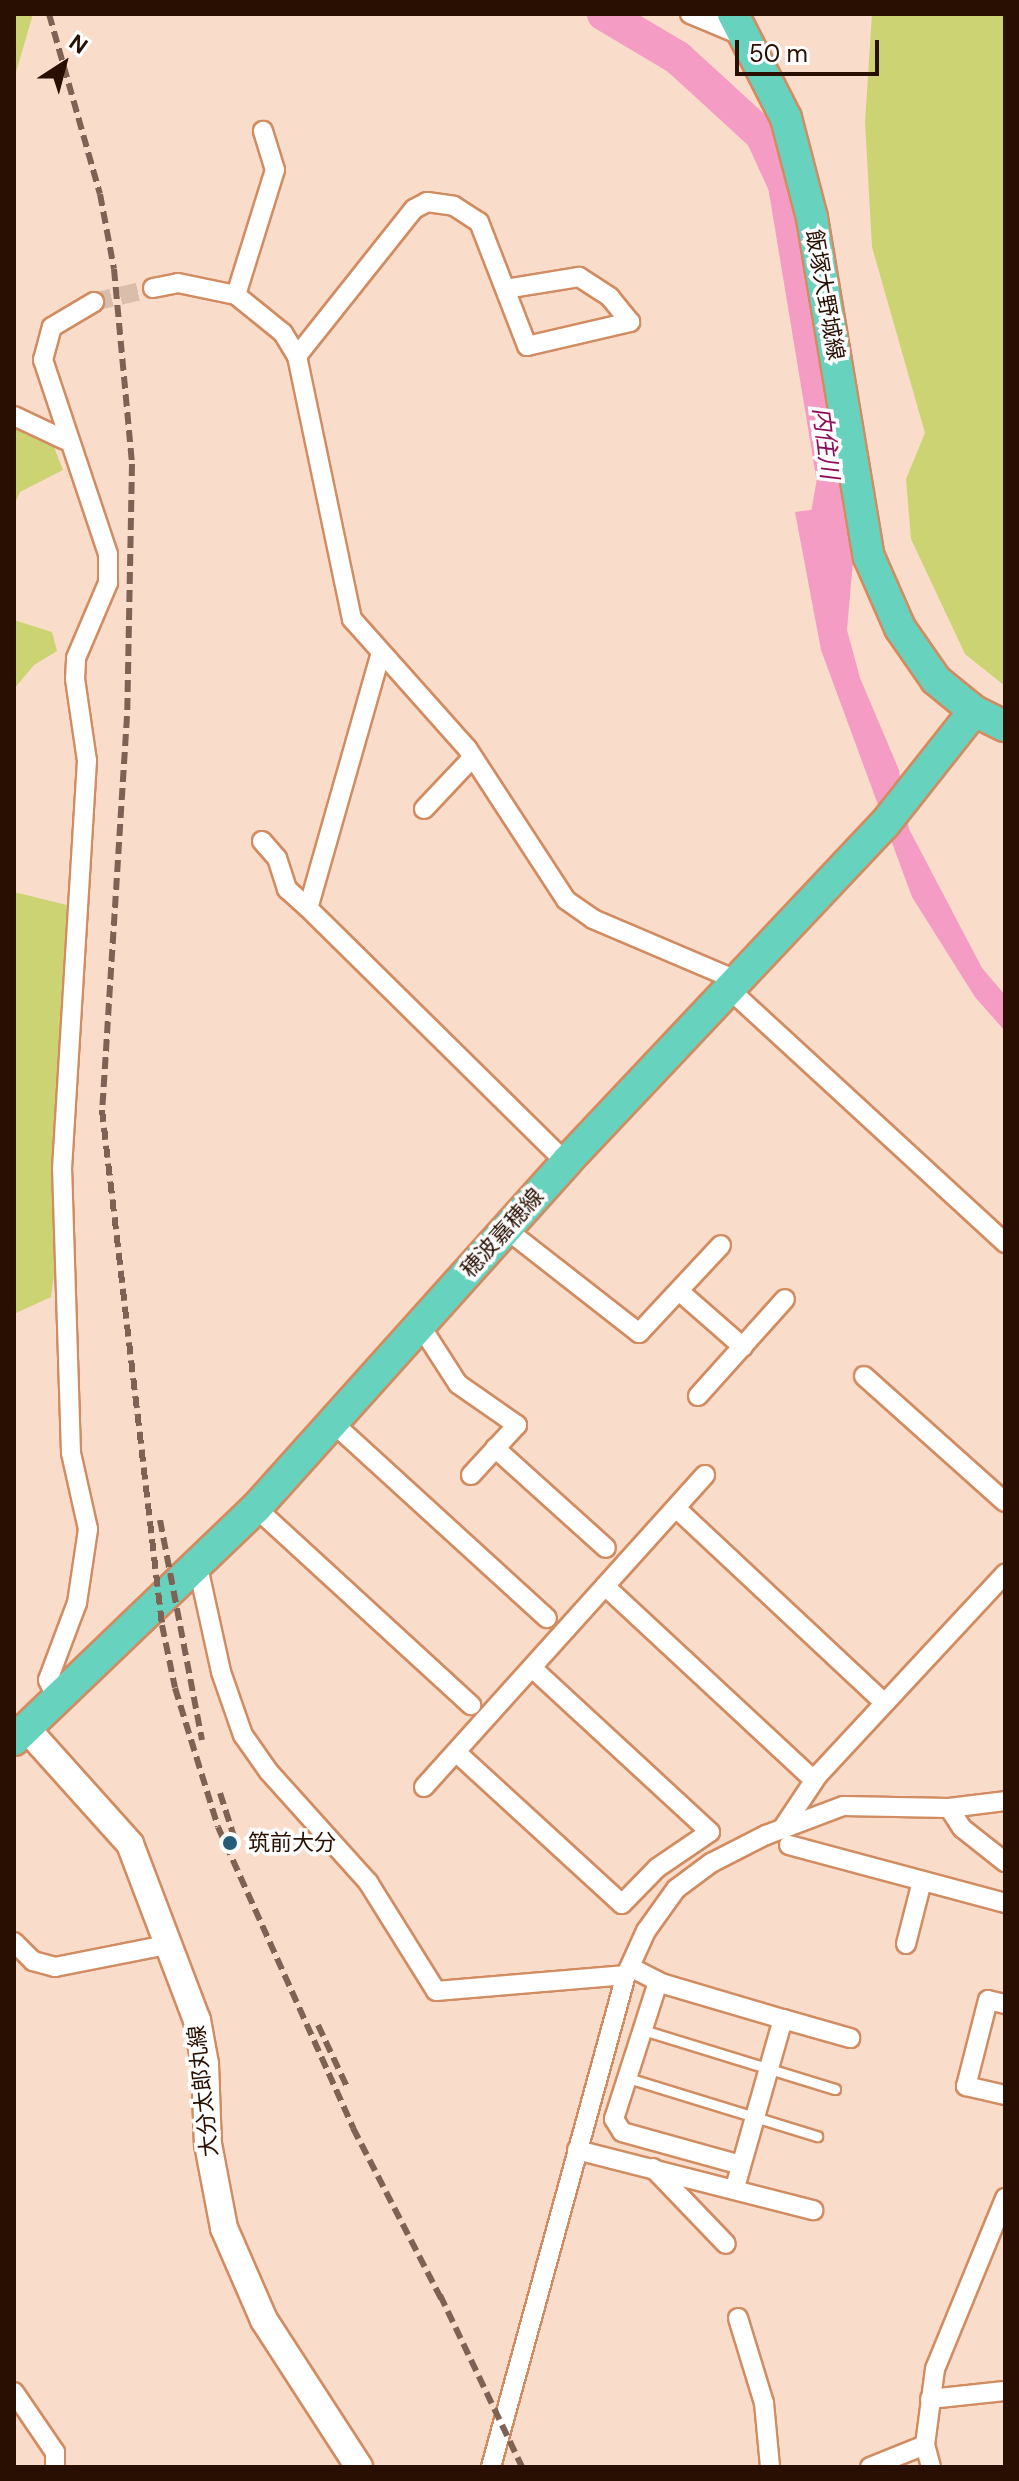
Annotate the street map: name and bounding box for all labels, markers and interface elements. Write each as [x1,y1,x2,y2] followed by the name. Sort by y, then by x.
[24,24,104,104] north arrow
[739,24,883,74] scale bar
[63,28,93,61] text: N
[749,38,808,69] text: 50 m
[801,228,849,362] street label: 飯塚大野城線
[807,406,845,480] water label: 内住川
[455,1183,549,1283] street label: 穂波嘉穂線
[248,1830,336,1856] place label: 筑前大分
[219,1832,241,1854] marker: 筑前大分
[183,2024,223,2158] street label: 大分太郎丸線

